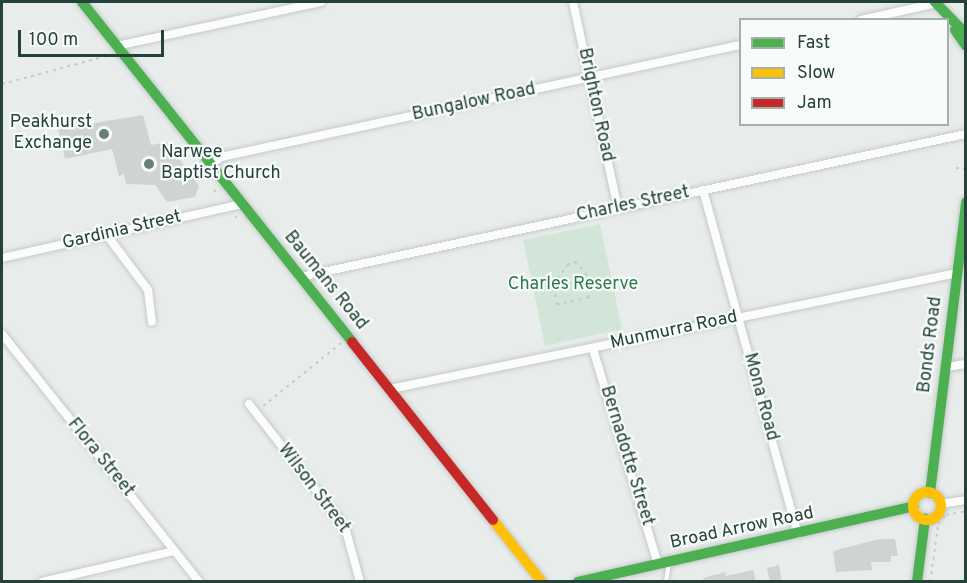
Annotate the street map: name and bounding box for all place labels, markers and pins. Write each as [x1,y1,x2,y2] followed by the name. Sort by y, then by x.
[10,113,92,156] place label: Peakhurst Exchange
[97,127,111,141] marker: Peakhurst Exchange
[161,143,281,186] place label: Narwee Baptist Church
[142,157,156,171] marker: Narwee Baptist Church

